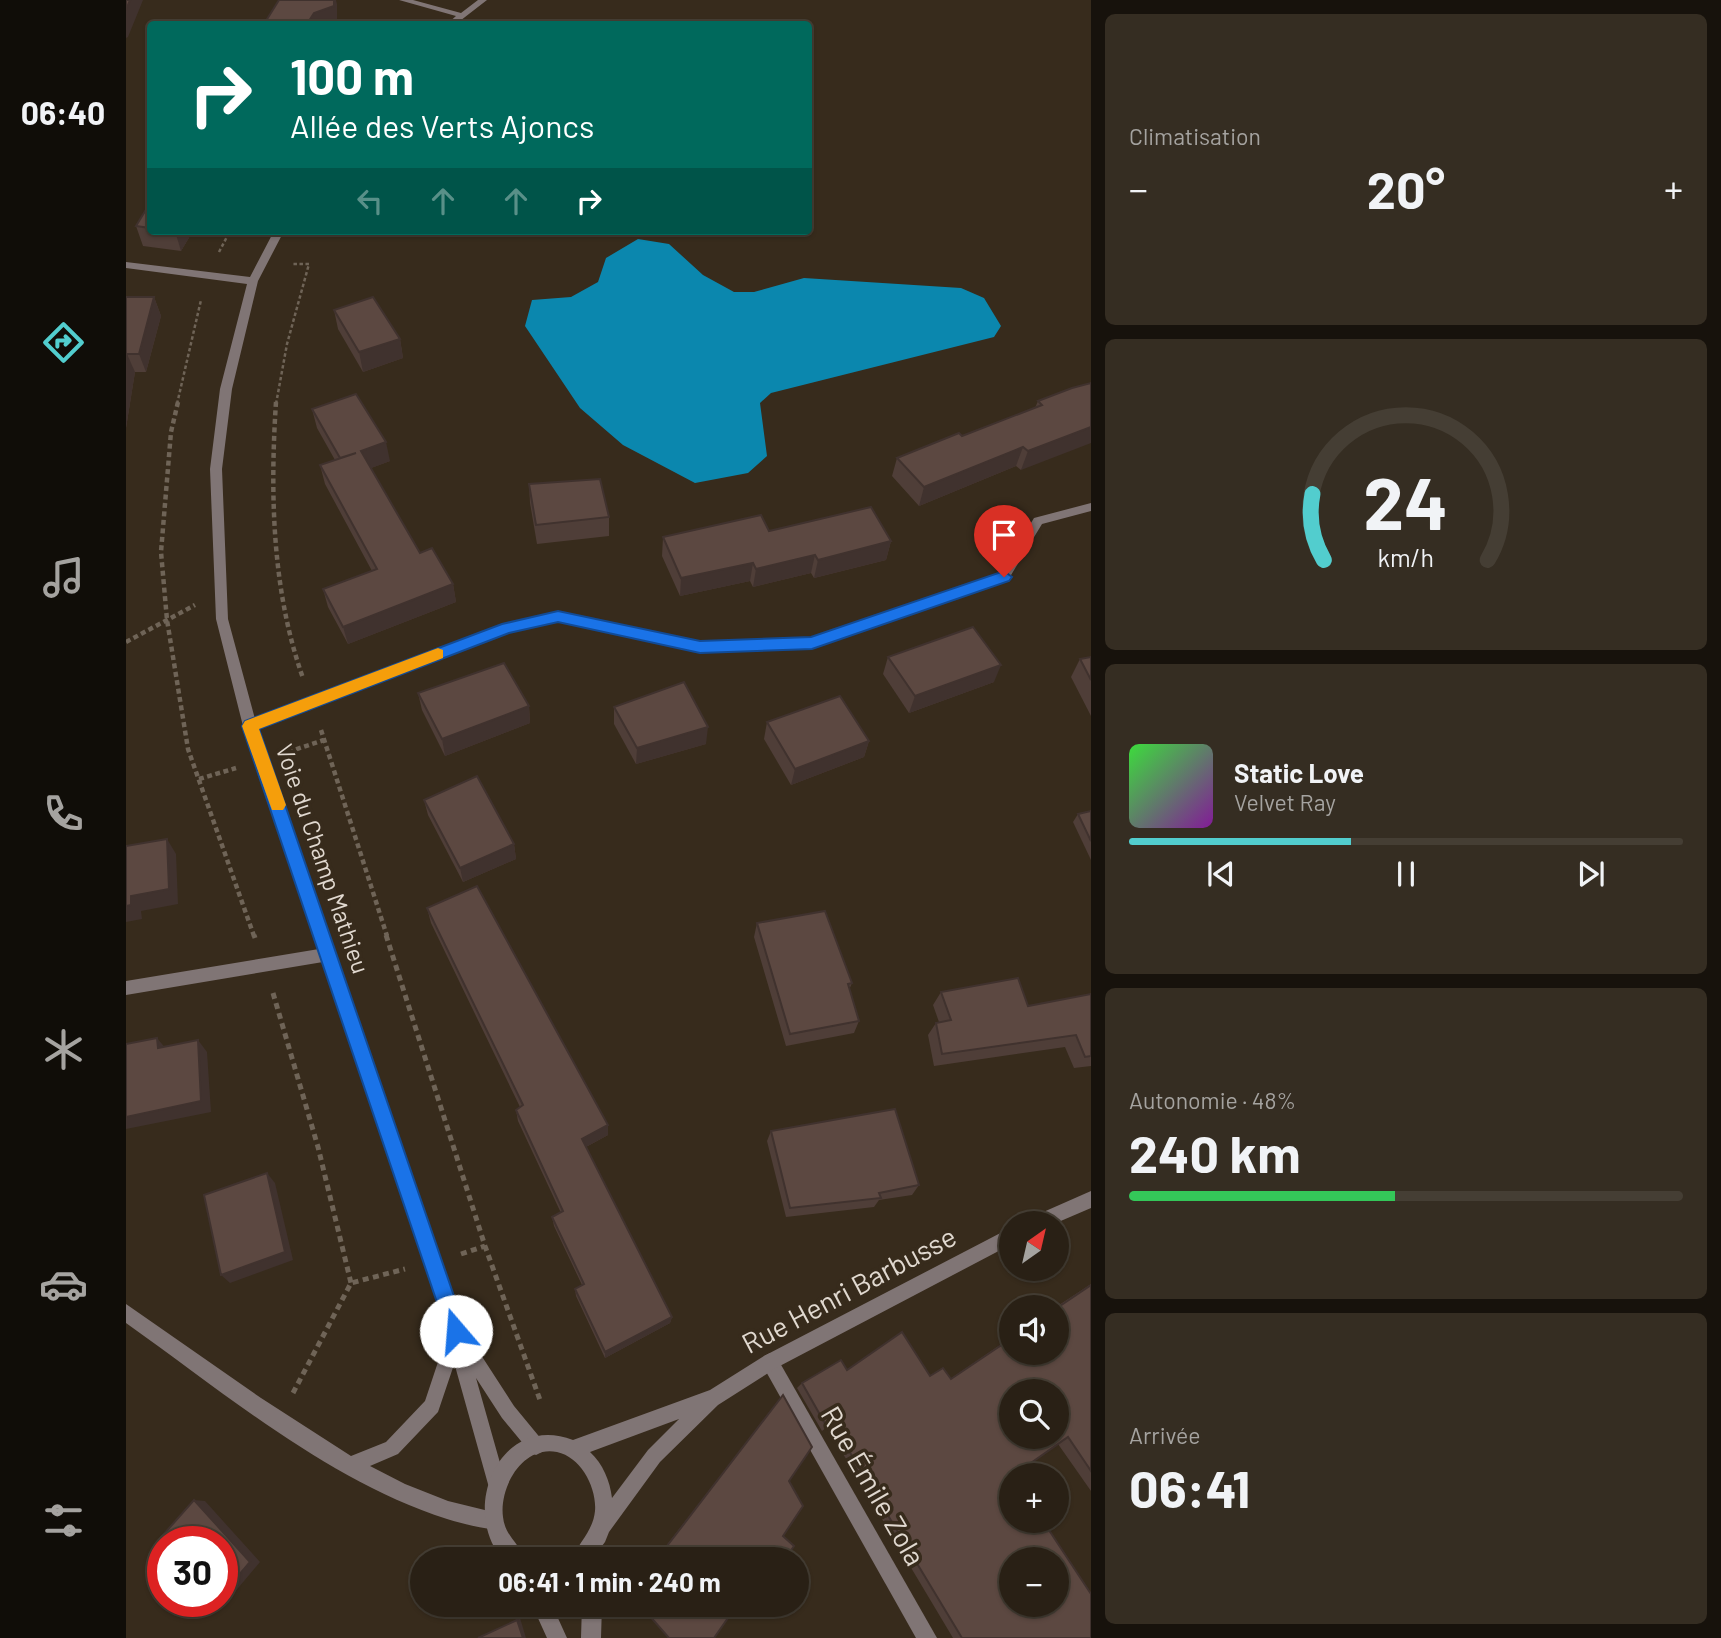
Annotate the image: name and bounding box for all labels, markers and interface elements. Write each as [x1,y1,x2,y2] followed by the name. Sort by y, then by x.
[290,46,414,105] text: 100 m
[175,49,266,140] icon: right
[21,93,105,131] text: 06:40
[290,106,594,144] text: Allée des Verts Ajoncs
[1129,122,1261,150] text: Climatisation
[1367,157,1445,219] text: 20°
[1129,165,1148,211] text: −
[1664,165,1683,211] text: +
[351,182,389,220] icon: left
[424,182,462,220] icon: ahead
[497,182,535,220] icon: ahead
[570,182,608,220] icon: right
[39,318,88,367] icon: directions
[1364,458,1448,546] text: 24
[974,505,1034,577] pin
[985,516,1023,554] icon: arrive
[1378,542,1434,572] text: km/h
[39,553,88,602] icon: music
[270,740,376,977] street label: Voie du Champ Mathieu
[1234,757,1364,788] text: Static Love
[1234,788,1336,816] text: Velvet Ray
[39,789,88,838] icon: phone
[1202,855,1240,893] icon: previous
[1387,855,1425,893] icon: pause
[1572,855,1610,893] icon: next
[39,1025,88,1074] icon: climate
[1129,1086,1296,1114] text: Autonomie · 48%
[1129,1121,1301,1183] text: 240 km
[999,1211,1069,1281] north arrow
[999,1211,1069,1617] map controls
[736,1218,961,1360] street label: Rue Henri Barbusse
[39,1260,88,1309] icon: car
[419,1294,493,1368] position arrow
[999,1295,1069,1365] button: sound
[999,1379,1069,1449] button: search
[815,1400,933,1571] street label: Rue Émile Zola
[1129,1421,1201,1449] text: Arrivée
[1129,1456,1250,1518] text: 06:41
[999,1463,1069,1533] button: +
[39,1496,88,1545] icon: filters
[147,1526,238,1617] speed limit sign: 30
[999,1547,1069,1617] button: −
[498,1566,721,1597] text: 06:41 · 1 min · 240 m

